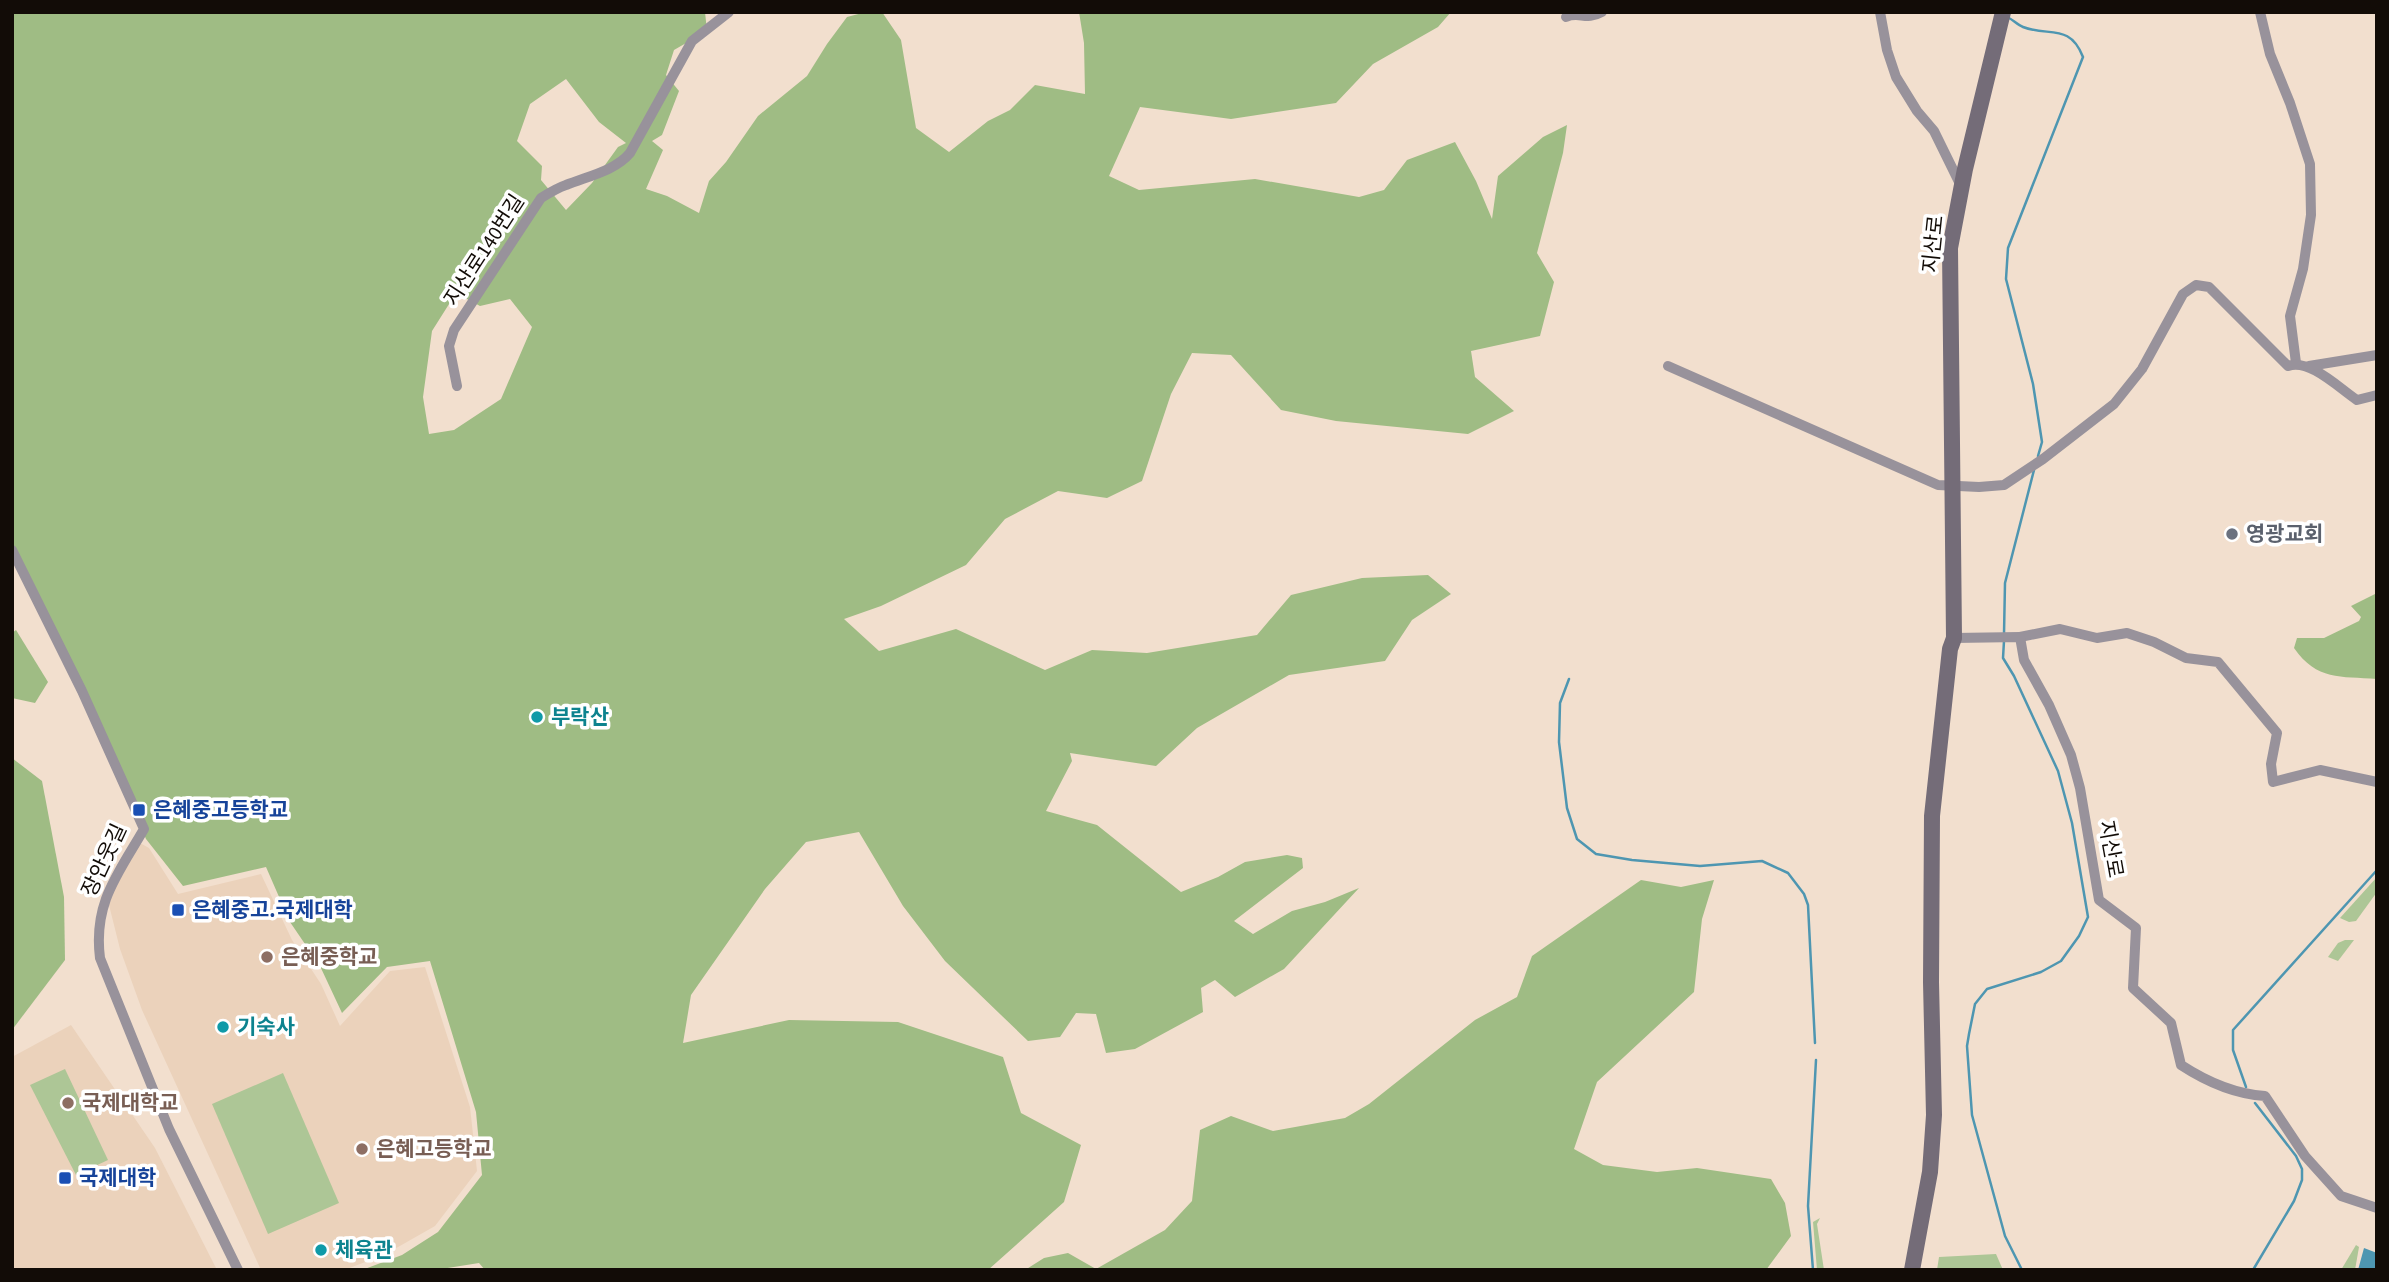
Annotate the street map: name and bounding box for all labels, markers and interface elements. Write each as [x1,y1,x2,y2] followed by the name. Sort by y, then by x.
[437,188,531,312] street label: 지산로140번길
[1915,214,1951,274] street label: 지산로
[2246,519,2323,549] place label: 영광교회
[2224,526,2240,542] marker: 영광교회
[551,702,609,732] place label: 부락산
[529,709,545,725] marker: 부락산
[153,795,288,825] place label: 은혜중고등학교
[131,802,147,818] marker: 은혜중고등학교
[2091,818,2131,880] street label: 지산로
[74,819,134,901] street label: 장안웃길
[192,895,353,925] place label: 은혜중고.국제대학
[170,902,186,918] marker: 은혜중고.국제대학
[281,942,378,972] place label: 은혜중학교
[259,949,275,965] marker: 은혜중학교
[237,1012,295,1042] place label: 기숙사
[215,1019,231,1035] marker: 기숙사
[82,1088,179,1118] place label: 국제대학교
[60,1095,76,1111] marker: 국제대학교
[376,1134,492,1164] place label: 은혜고등학교
[354,1141,370,1157] marker: 은혜고등학교
[79,1163,156,1193] place label: 국제대학
[57,1170,73,1186] marker: 국제대학
[335,1235,393,1265] place label: 체육관
[313,1242,329,1258] marker: 체육관

